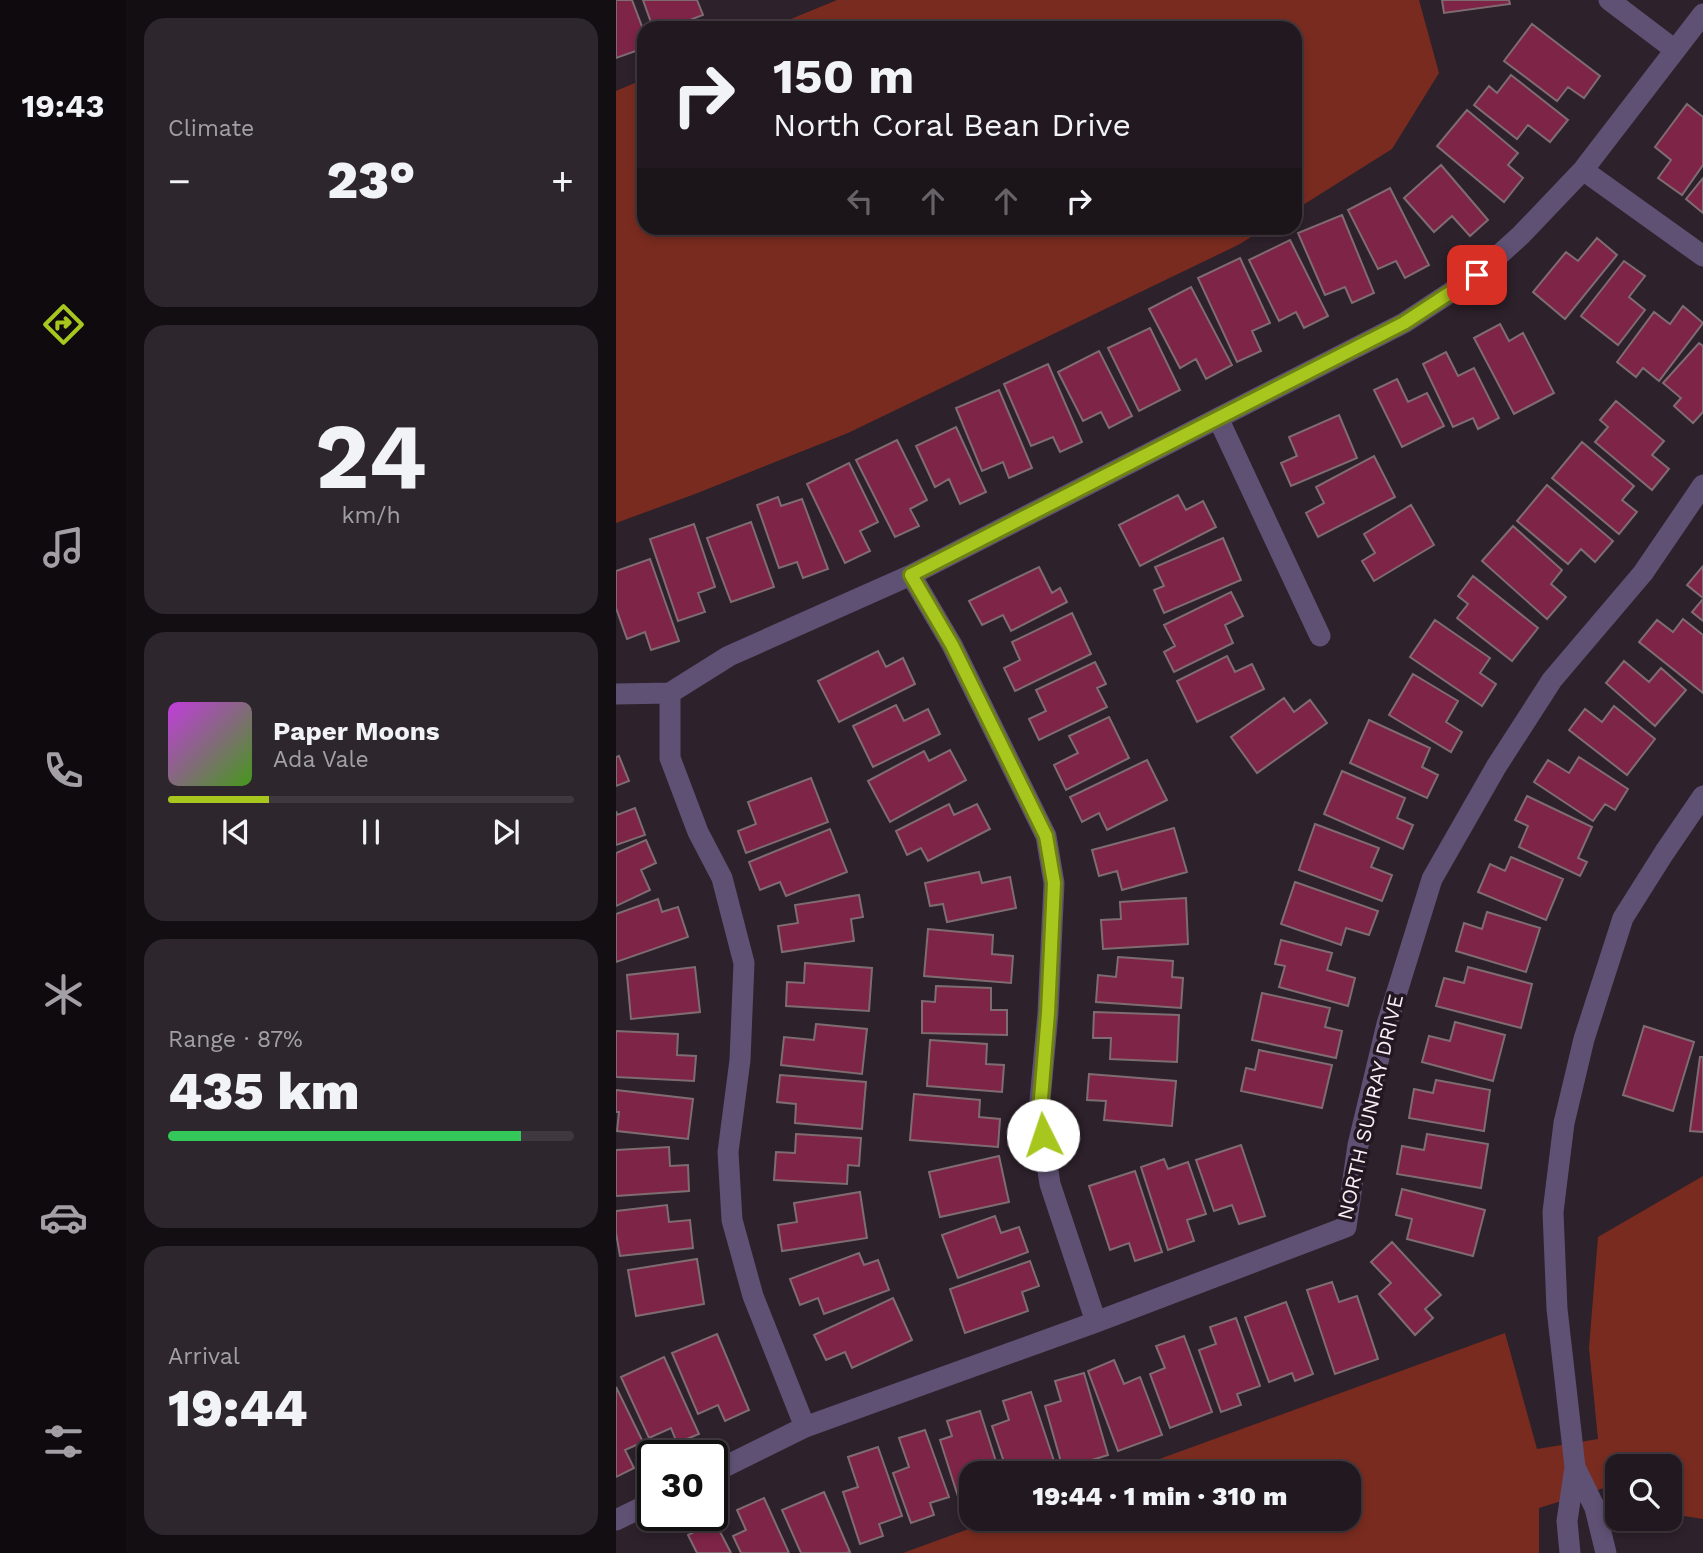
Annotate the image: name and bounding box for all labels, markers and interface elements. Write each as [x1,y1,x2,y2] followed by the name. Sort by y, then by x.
[773,47,914,105] text: 150 m
[658,49,749,140] icon: right
[22,87,104,125] text: 19:43
[773,106,1131,144] text: North Coral Bean Drive
[168,115,254,142] text: Climate
[327,150,415,211] text: 23°
[168,159,191,203] text: −
[551,159,574,203] text: +
[841,182,879,220] icon: left
[914,182,952,220] icon: ahead
[987,182,1025,220] icon: ahead
[1060,182,1098,220] icon: right
[1447,245,1507,305] pin
[1458,256,1496,294] icon: arrive
[39,300,88,349] icon: directions
[315,403,427,510] text: 24
[341,502,401,529] text: km/h
[39,523,88,572] icon: music
[273,716,440,746] text: Paper Moons
[39,746,88,795] icon: phone
[273,746,369,773] text: Ada Vale
[217,813,255,851] icon: previous
[352,813,390,851] icon: pause
[487,813,525,851] icon: next
[39,970,88,1019] icon: climate
[1332,992,1408,1222] street label: NORTH SUNRAY DRIVE
[168,1026,303,1053] text: Range · 87%
[168,1061,360,1122] text: 435 km
[1006,1098,1080,1172] position arrow
[39,1193,88,1242] icon: car
[168,1343,240,1370] text: Arrival
[168,1378,308,1439] text: 19:44
[39,1417,88,1466] icon: filters
[637,1440,728,1531] speed limit sign: 30
[1605,1454,1682,1531] map controls
[1605,1454,1682,1531] button: search
[1033,1481,1287,1511] text: 19:44 · 1 min · 310 m

